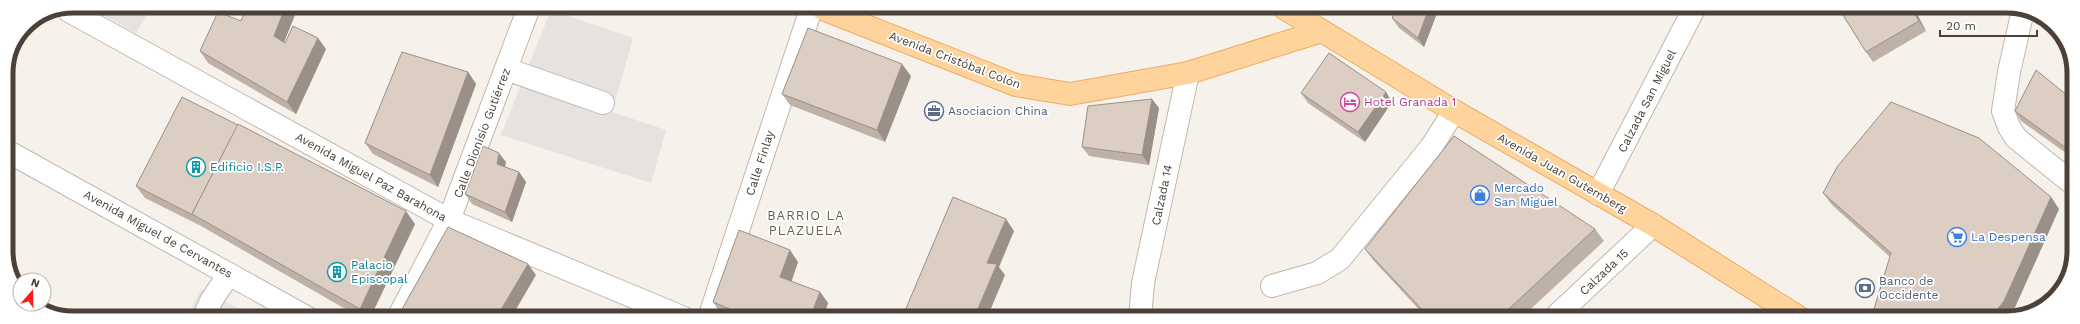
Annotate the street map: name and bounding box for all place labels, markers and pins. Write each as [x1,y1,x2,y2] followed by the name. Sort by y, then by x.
[1339,91,1361,113] hotel icon: Hotel Granada 1
[1364,95,1456,109] place label: Hotel Granada 1
[923,100,945,122] office icon: Asociacion China
[948,104,1048,118] place label: Asociacion China
[185,156,207,178] building icon: Edificio I.S.P.
[210,160,284,174] place label: Edificio I.S.P.
[1494,181,1558,209] place label: Mercado San Miguel
[1469,184,1491,206] shop icon: Mercado San Miguel
[1946,226,1968,248] supermarket icon: La Despensa
[1971,230,2046,244] place label: La Despensa
[351,258,408,286] place label: Palacio Episcopal
[326,261,348,283] building icon: Palacio Episcopal
[1879,274,1938,302] place label: Banco de Occidente
[1854,277,1876,299] bank icon: Banco de Occidente

